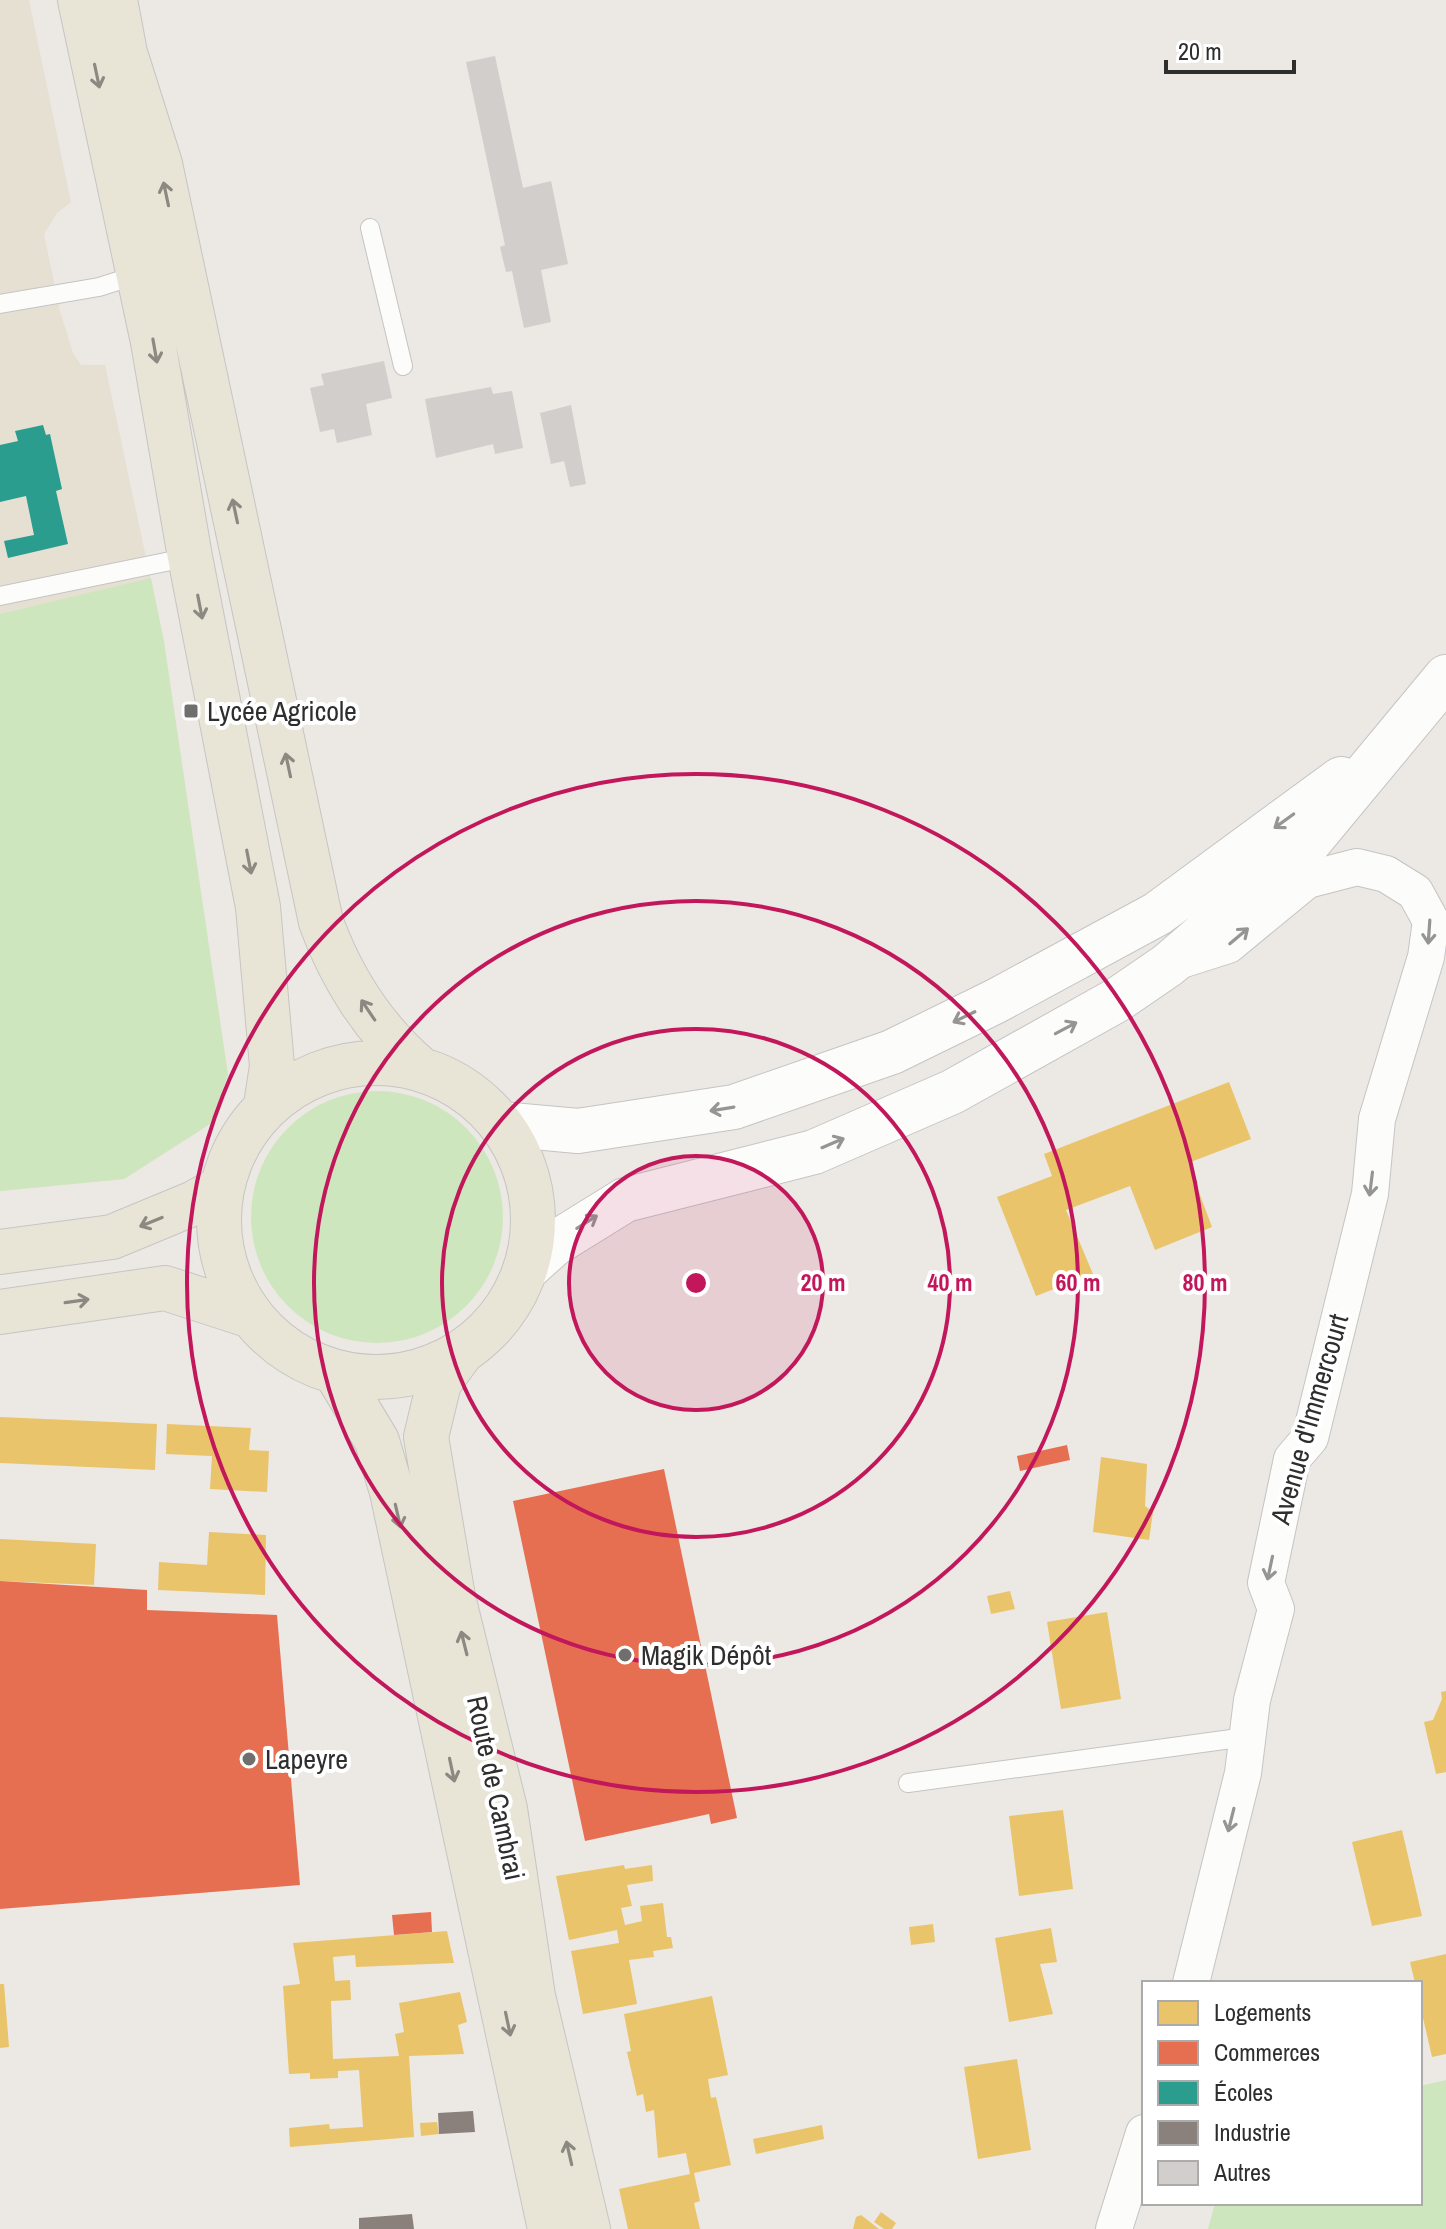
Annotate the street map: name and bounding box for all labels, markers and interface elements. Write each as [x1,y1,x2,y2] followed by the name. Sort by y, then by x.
[1166,24,1294,74] scale bar
[1178,35,1222,67] text: 20 m
[90,63,105,89] one-way arrow
[158,182,173,208] one-way arrow
[148,338,163,363] one-way arrow
[227,499,242,524] one-way arrow
[193,594,208,619] one-way arrow
[207,692,357,730] place label: Lycée Agricole
[182,702,200,720] marker: Lycée Agricole
[280,753,295,779] one-way arrow
[1274,812,1295,829] one-way arrow
[242,849,257,874] one-way arrow
[1421,918,1436,945] one-way arrow
[1228,927,1249,945] one-way arrow
[360,999,376,1021] one-way arrow
[953,1009,977,1025] one-way arrow
[1053,1019,1077,1035] one-way arrow
[710,1102,735,1117] one-way arrow
[820,1135,845,1150] one-way arrow
[1363,1171,1378,1196] one-way arrow
[575,1214,598,1230] one-way arrow
[139,1215,164,1230] one-way arrow
[801,1266,845,1298] text: 20 m
[928,1266,972,1298] text: 40 m
[1056,1266,1100,1298] text: 60 m
[1183,1266,1227,1298] text: 80 m
[682,1269,710,1297] centre of rings
[64,1293,89,1308] one-way arrow
[1261,1309,1357,1530] street label: Avenue d'Immercourt
[391,1502,406,1528] one-way arrow
[1261,1555,1276,1580] one-way arrow
[456,1631,471,1657] one-way arrow
[641,1636,771,1674] place label: Magik Dépôt
[616,1646,634,1664] marker: Magik Dépôt
[458,1692,534,1884] street label: Route de Cambrai
[265,1740,348,1778] place label: Lapeyre
[240,1750,258,1768] marker: Lapeyre
[445,1757,460,1782] one-way arrow
[1223,1807,1238,1833] one-way arrow
[1142,1981,1422,2205] legend
[1214,1996,1311,2028] text: Logements
[501,2011,516,2036] one-way arrow
[1214,2036,1320,2068] text: Commerces
[1214,2076,1273,2108] text: Écoles
[1214,2116,1291,2148] text: Industrie
[561,2141,576,2167] one-way arrow
[1213,2156,1271,2188] text: Autres

